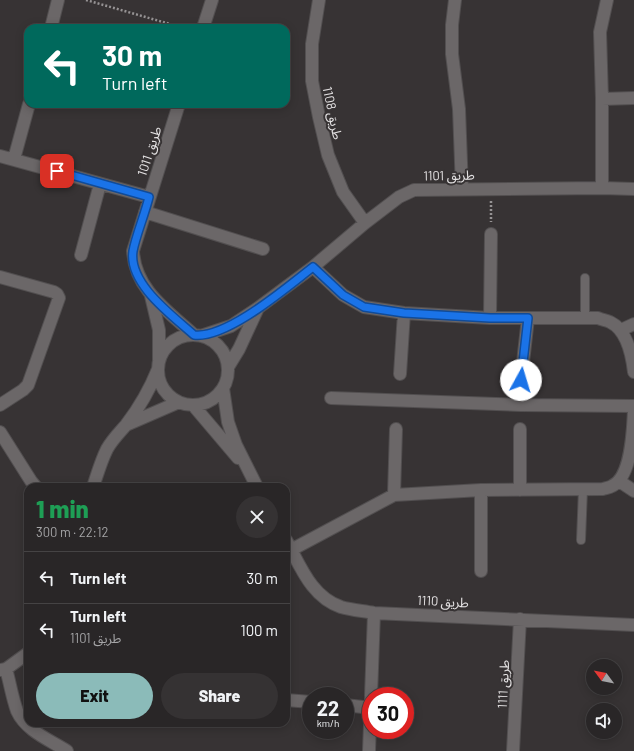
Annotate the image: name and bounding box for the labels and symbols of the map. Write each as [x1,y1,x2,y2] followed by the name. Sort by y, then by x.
[319,85,346,141] street label: طريق 1108
[133,124,166,178] street label: طريق 1011
[40,154,74,188] pin
[423,167,475,184] street label: طريق 1101
[500,359,542,401] position arrow
[417,592,469,611] street label: طريق 1110
[494,659,513,709] street label: طريق 1111
[586,659,622,695] north arrow
[362,687,414,739] speed limit sign: 30

